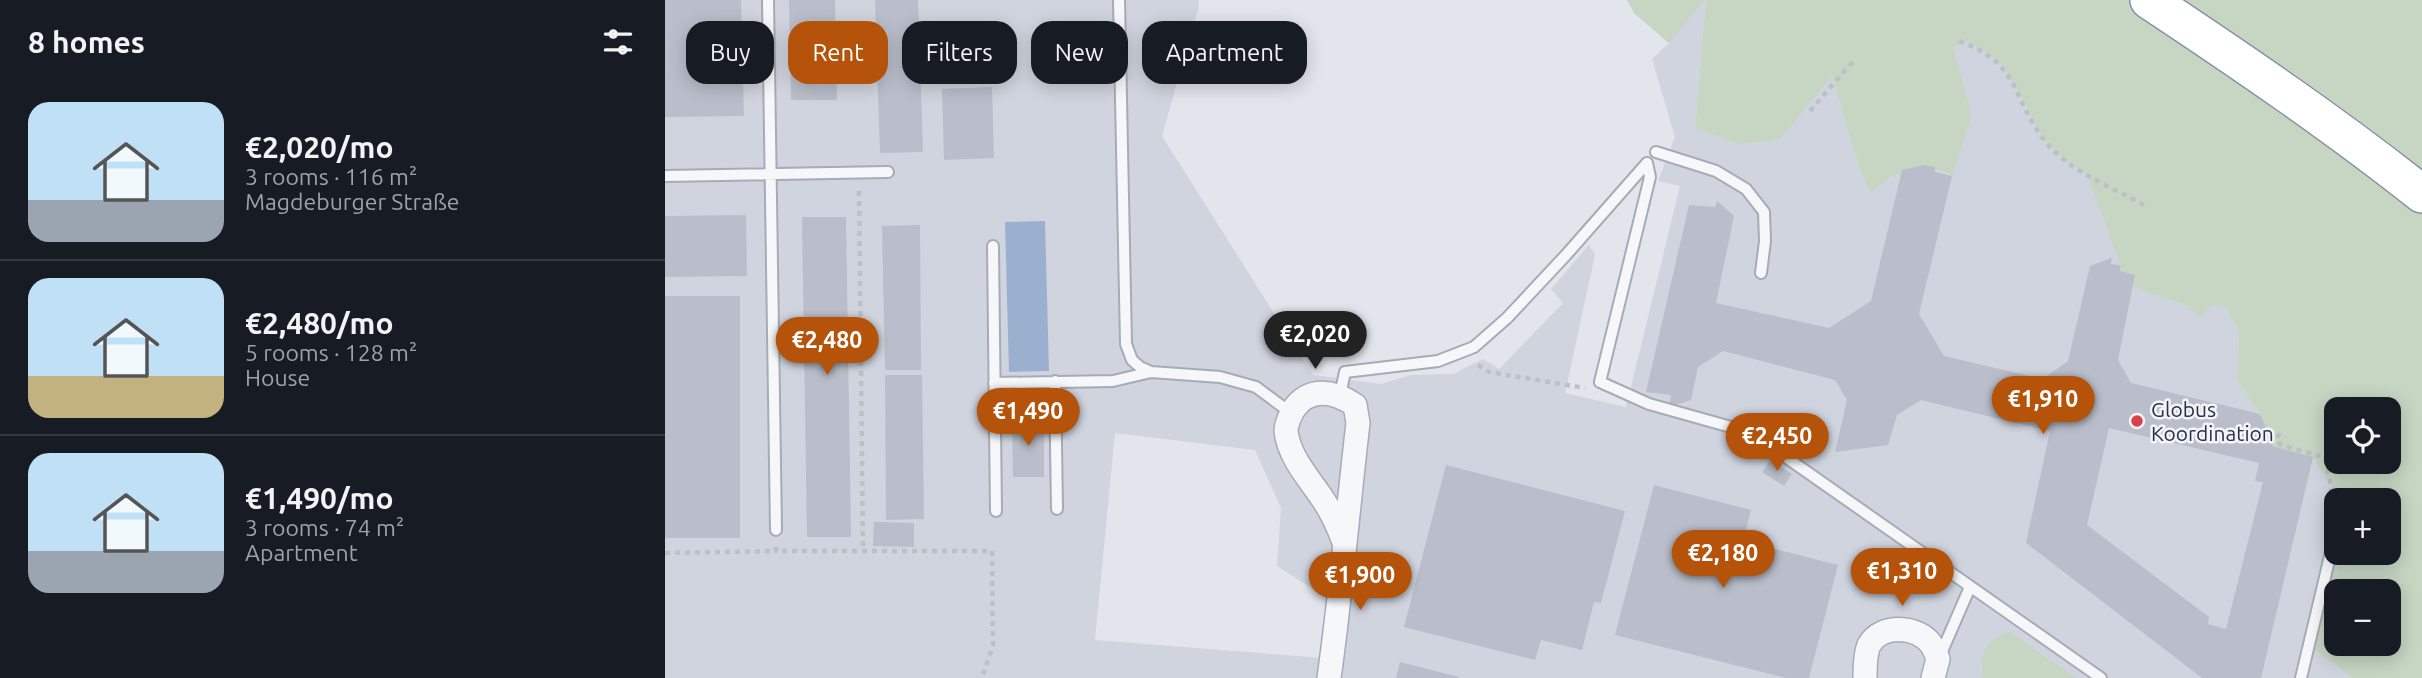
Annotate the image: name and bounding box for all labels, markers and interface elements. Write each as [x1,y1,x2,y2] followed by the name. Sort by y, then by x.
[686,21,774,84] chip: Buy
[788,21,888,84] chip: Rent
[902,21,1017,84] chip: Filters
[1031,21,1128,84] chip: New
[1142,21,1307,84] chip: Apartment
[599,23,637,61] icon: filters
[28,25,145,59] text: 8 homes
[84,130,168,214] icon: home
[245,130,394,164] text: €2,020/mo
[245,164,417,189] text: 3 rooms · 116 m²
[245,189,460,214] text: Magdeburger Straße
[84,306,168,390] icon: home
[245,306,394,340] text: €2,480/mo
[1258,312,1372,371] pin: €2,020
[770,318,884,377] pin: €2,480
[1280,321,1350,346] text: €2,020
[792,327,862,352] text: €2,480
[245,340,417,365] text: 5 rooms · 128 m²
[245,365,310,390] text: House
[1986,376,2100,436] pin: €1,910
[2008,386,2078,411] text: €1,910
[971,388,1085,448] pin: €1,490
[2151,397,2274,445] place label: Globus Koordination
[2324,397,2401,656] map controls
[2324,397,2401,474] button: locate
[993,398,1063,423] text: €1,490
[2129,413,2145,429] marker: Globus Koordination
[1720,414,1834,473] pin: €2,450
[1742,423,1812,448] text: €2,450
[84,481,168,565] icon: home
[245,481,394,515] text: €1,490/mo
[2324,488,2401,565] button: +
[245,515,404,540] text: 3 rooms · 74 m²
[1666,530,1780,590] pin: €2,180
[245,540,358,565] text: Apartment
[1688,540,1758,565] text: €2,180
[1845,548,1959,608] pin: €1,310
[1303,552,1417,612] pin: €1,900
[1867,558,1937,583] text: €1,310
[1325,562,1395,587] text: €1,900
[2324,579,2401,656] button: −

